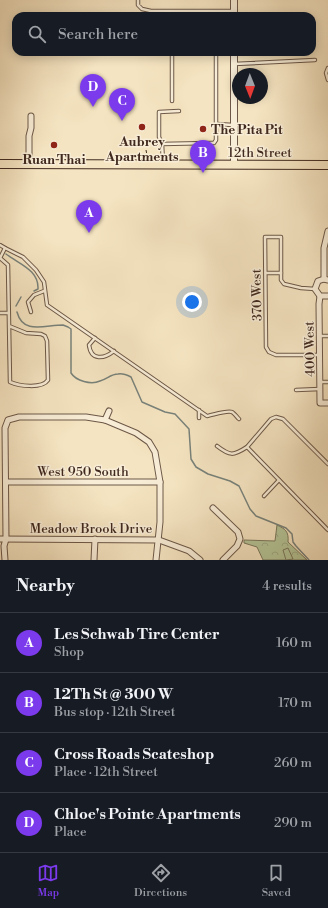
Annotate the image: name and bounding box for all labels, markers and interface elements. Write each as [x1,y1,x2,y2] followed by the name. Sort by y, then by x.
[12,12,316,56] search box
[26,23,48,45] icon: search
[58,25,138,44] text: Search here
[232,68,268,104] north arrow
[80,74,106,107] pin: D
[109,88,135,121] pin: C
[137,122,147,132] marker: Aubrey Apartments
[211,122,283,138] place label: The Pita Pit
[198,124,208,134] marker: The Pita Pit
[104,134,179,165] place label: Aubrey Apartments
[49,140,59,150] marker: Ruan Thai
[190,140,216,173] pin: B
[228,145,292,161] street label: 12th Street
[22,152,86,168] place label: Ruan Thai
[76,200,102,233] pin: A
[249,268,265,321] street label: 370 West
[182,292,202,312] your location
[302,321,318,377] street label: 400 West
[36,464,129,480] street label: West 950 South
[30,521,153,537] street label: Meadow Brook Drive
[16,575,75,597] text: Nearby
[262,578,312,594] text: 4 results
[54,625,220,644] text: Les Schwab Tire Center
[24,635,34,651] text: A
[276,635,312,651] text: 160 m
[54,644,84,660] text: Shop
[54,685,173,704] text: 12Th St @ 300 W
[24,695,34,711] text: B
[278,695,312,711] text: 170 m
[54,704,175,720] text: Bus stop · 12th Street
[54,745,214,764] text: Cross Roads Scateshop
[24,755,34,771] text: C
[274,755,312,771] text: 260 m
[54,764,158,780] text: Place · 12th Street
[54,805,241,824] text: Chloe's Pointe Apartments
[24,815,34,831] text: D
[274,815,312,831] text: 290 m
[54,824,86,840] text: Place
[37,862,59,900] tab: Map
[134,862,187,900] tab: Directions
[262,862,291,900] tab: Saved

